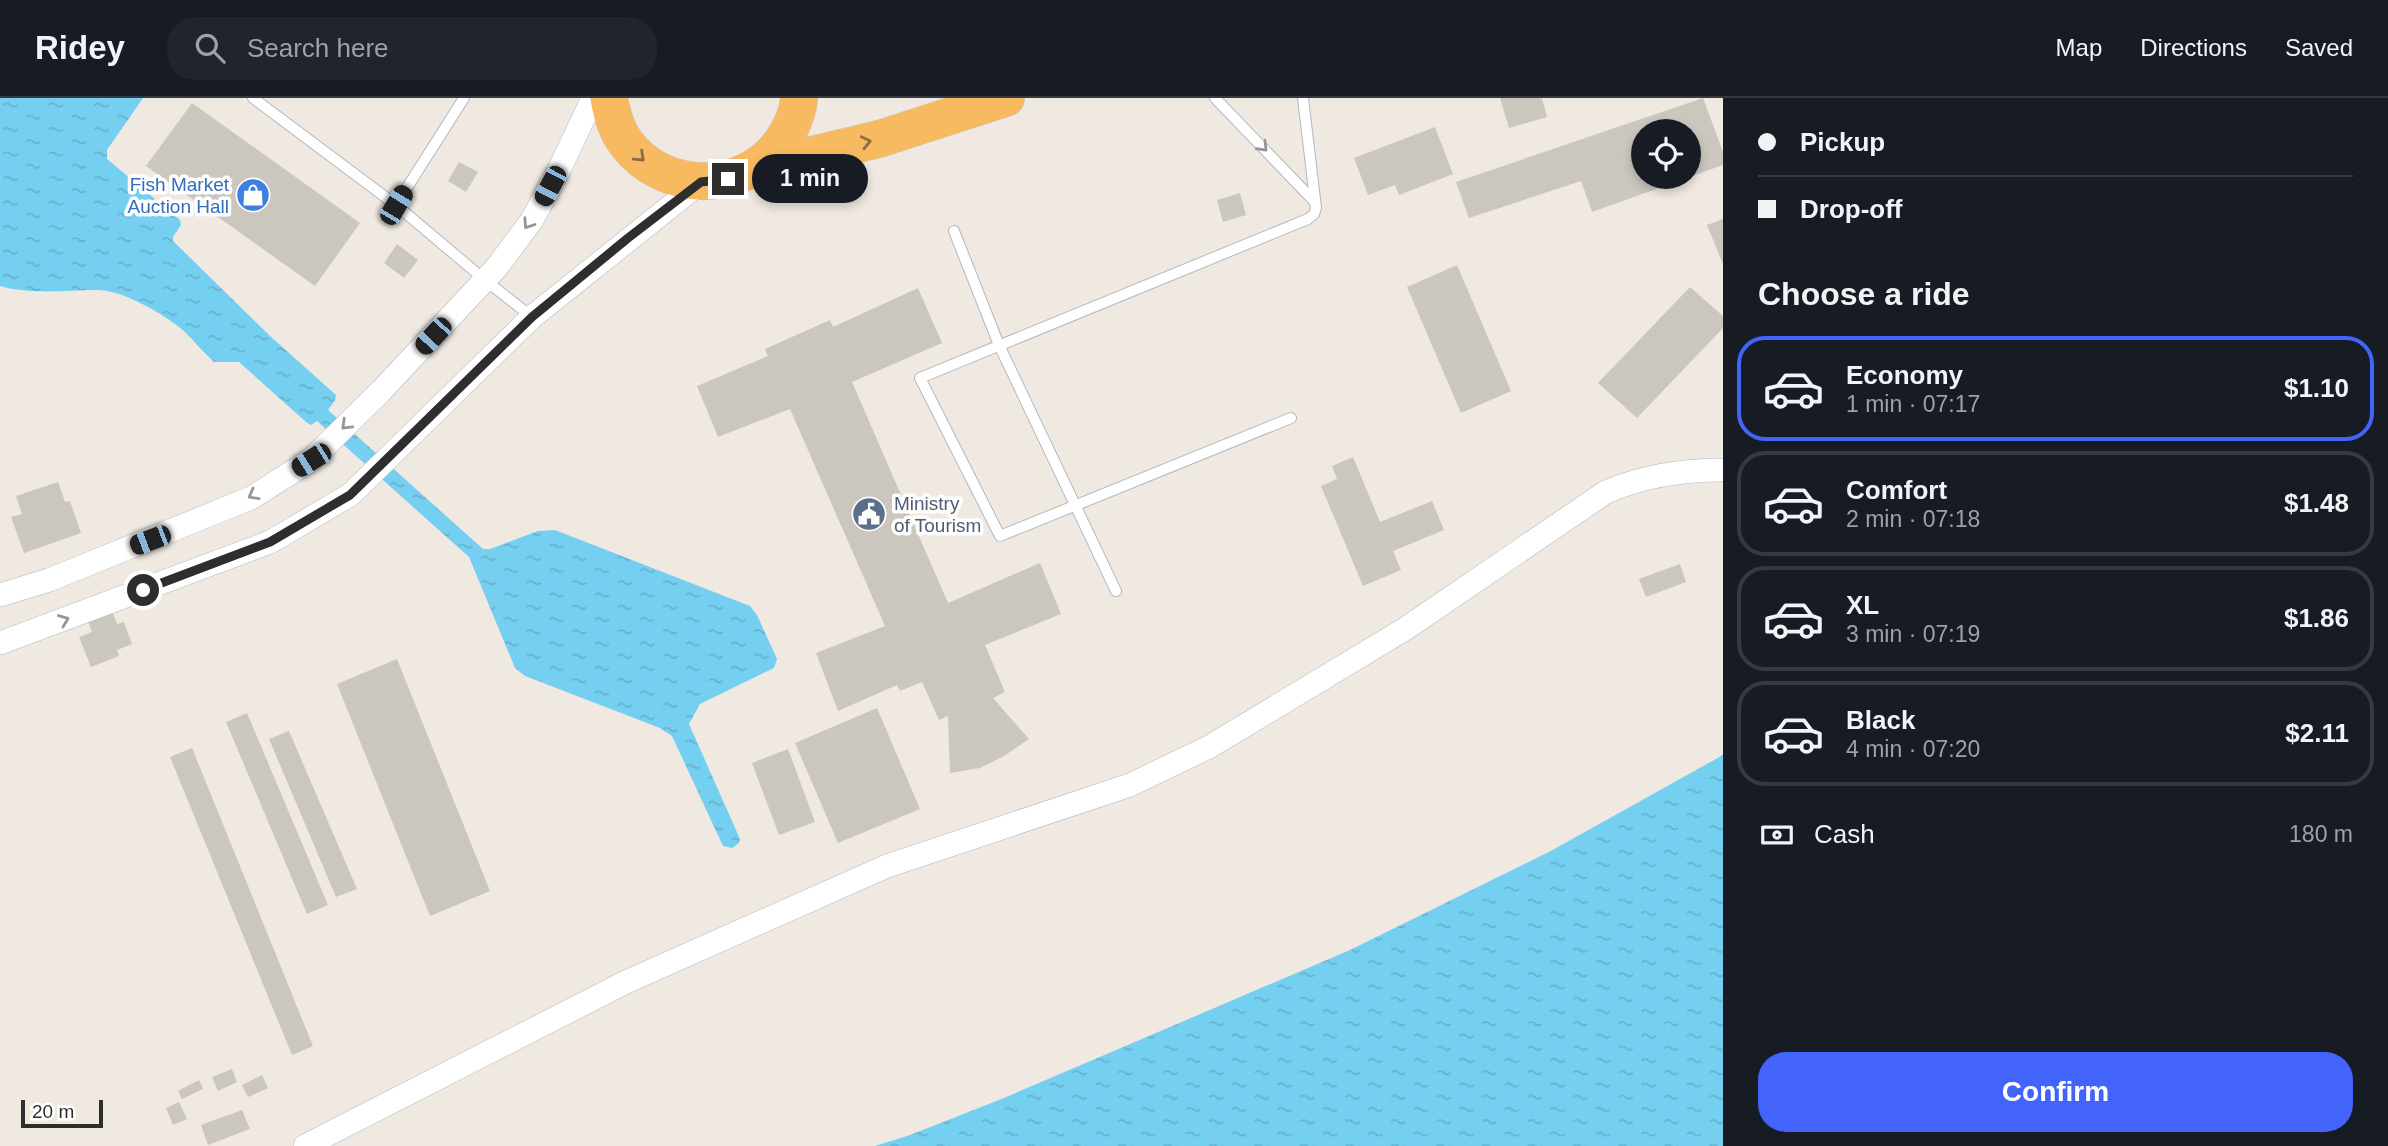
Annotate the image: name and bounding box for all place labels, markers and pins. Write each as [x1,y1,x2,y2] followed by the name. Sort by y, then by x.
[128,174,230,217] place label: Fish Market Auction Hall
[234,176,272,214] shop icon: Fish Market Auction Hall
[894,493,981,536] place label: Ministry of Tourism
[850,495,888,533] public building icon: Ministry of Tourism

